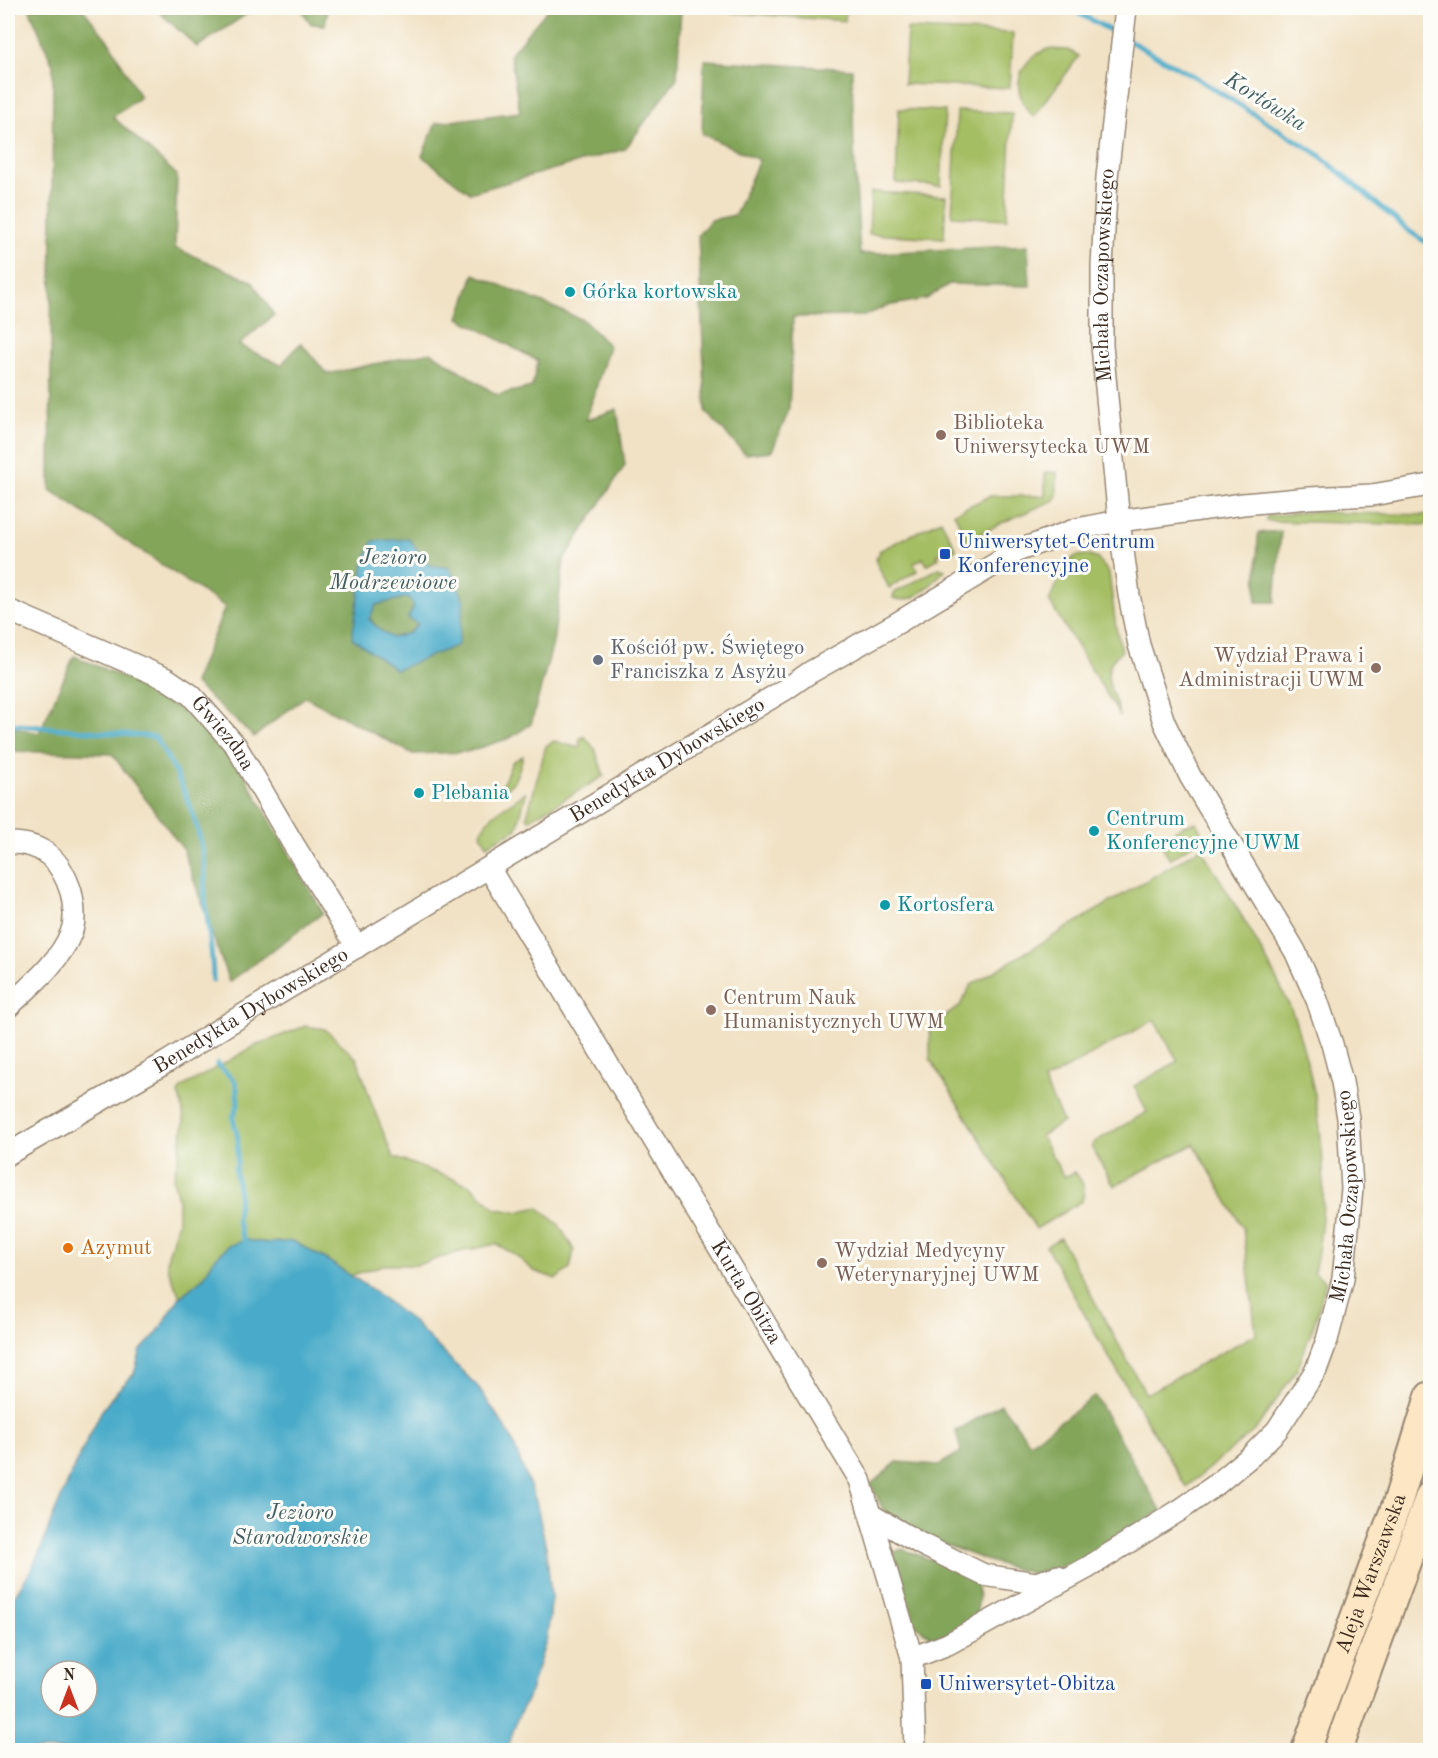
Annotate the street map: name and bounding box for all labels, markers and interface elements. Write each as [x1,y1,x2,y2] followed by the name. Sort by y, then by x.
[1219,68,1310,136] water label: Kortówka
[1092,167,1118,383] street label: Michała Oczapowskiego
[582,282,737,303] place label: Górka kortowska
[563,285,577,299] marker: Górka kortowska
[953,413,1150,458] place label: Biblioteka Uniwersytecka UWM
[934,428,948,442] marker: Biblioteka Uniwersytecka UWM
[957,532,1155,577] place label: Uniwersytet-Centrum Konferencyjne
[328,547,457,594] water label: Jezioro Modrzewiowe
[938,547,952,561] marker: Uniwersytet-Centrum Konferencyjne
[610,633,804,683] place label: Kościół pw. Świętego Franciszka z Asyżu
[1178,646,1364,691] place label: Wydział Prawa i Administracji UWM
[591,653,605,667] marker: Kościół pw. Świętego Franciszka z Asyżu
[1369,661,1383,675] marker: Wydział Prawa i Administracji UWM
[187,692,258,774] street label: Gwiezdna
[566,694,769,827] street label: Benedykta Dybowskiego
[431,783,509,804] place label: Plebania
[412,786,426,800] marker: Plebania
[1106,809,1300,854] place label: Centrum Konferencyjne UWM
[1087,824,1101,838] marker: Centrum Konferencyjne UWM
[897,895,994,916] place label: Kortosfera
[878,898,892,912] marker: Kortosfera
[150,944,352,1078] street label: Benedykta Dybowskiego
[723,988,944,1033] place label: Centrum Nauk Humanistycznych UWM
[704,1003,718,1017] marker: Centrum Nauk Humanistycznych UWM
[1327,1088,1363,1305] street label: Michała Oczapowskiego
[707,1236,786,1348] street label: Kurta Obitza
[80,1238,152,1259] place label: Azymut
[61,1241,75,1255] marker: Azymut
[834,1241,1039,1286] place label: Wydział Medycyny Weterynaryjnej UWM
[815,1256,829,1270] marker: Wydział Medycyny Weterynaryjnej UWM
[1332,1491,1410,1657] street label: Aleja Warszawska
[232,1502,368,1549] water label: Jezioro Starodworskie
[39,1659,99,1719] north arrow
[63,1668,76,1684] text: N
[938,1674,1115,1695] place label: Uniwersytet-Obitza
[919,1677,933,1691] marker: Uniwersytet-Obitza

